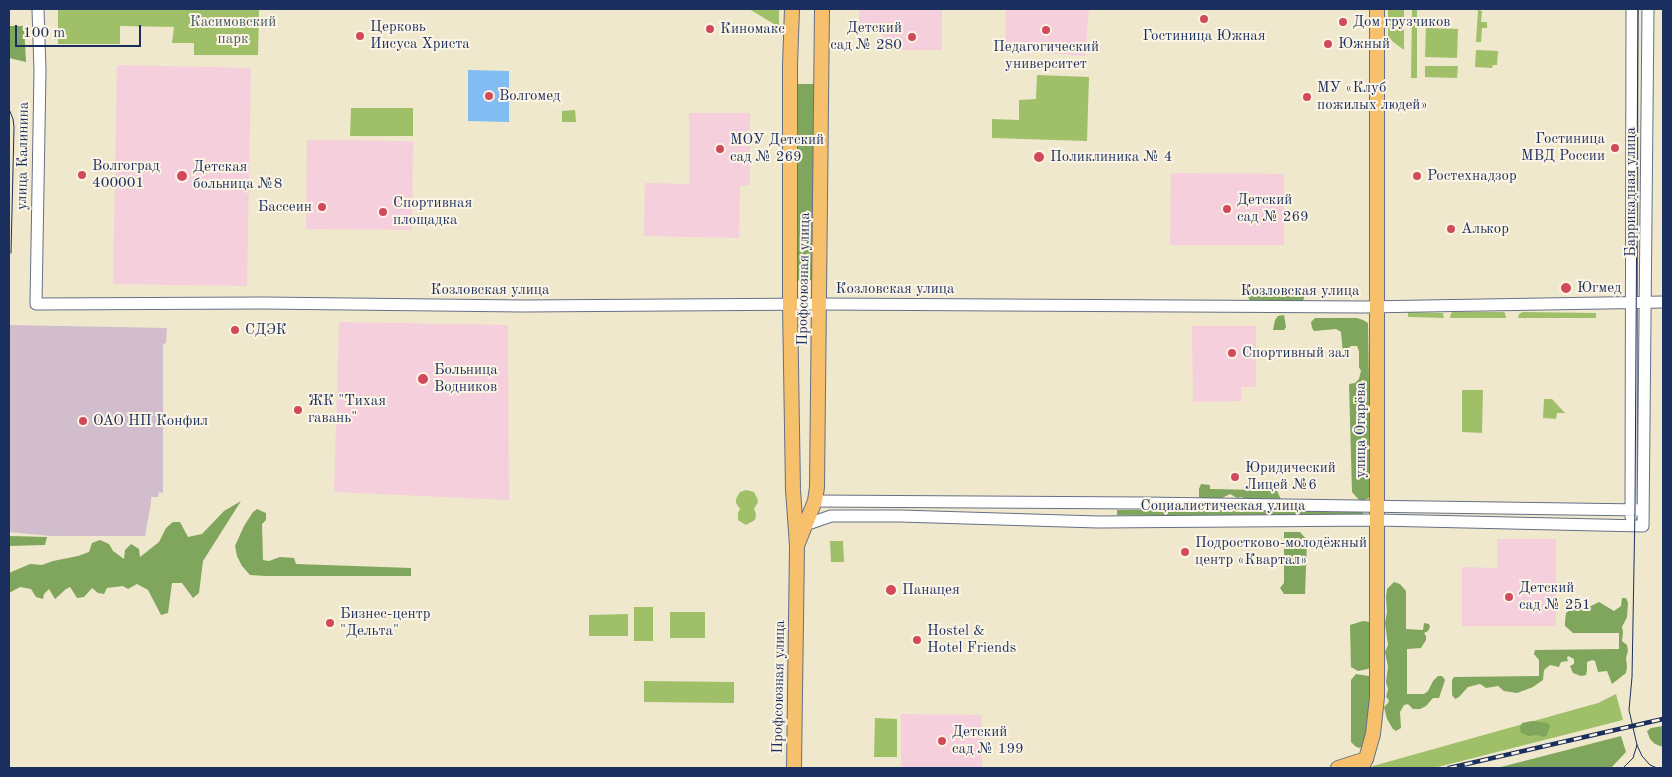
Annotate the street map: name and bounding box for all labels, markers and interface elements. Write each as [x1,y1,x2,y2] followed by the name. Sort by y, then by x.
[190,13,276,48] park label: Касимовский парк
[1198,13,1210,25] marker: Гостиница Южная
[1353,13,1451,31] place label: Дом грузчиков
[18,15,144,47] scale bar
[1337,16,1349,28] marker: Дом грузчиков
[370,18,470,53] place label: Церковь Иисуса Христа
[830,19,902,54] place label: Детский сад № 280
[720,20,785,38] place label: Киномакс
[704,23,716,35] marker: Киномакс
[1040,24,1052,36] marker: Педагогический университет
[23,26,65,41] text: 100 m
[1142,27,1266,45] place label: Гостиница Южная
[354,30,366,42] marker: Церковь Иисуса Христа
[906,31,918,43] marker: Детский сад № 280
[1338,35,1390,53] place label: Южный
[993,38,1099,73] place label: Педагогический университет
[1322,38,1334,50] marker: Южный
[1317,79,1428,114] place label: МУ «Клуб пожилых людей»
[499,87,560,105] place label: Волгомед
[483,90,495,102] marker: Волгомед
[1301,91,1313,103] marker: МУ «Клуб пожилых людей»
[13,102,33,210] street label: улица Калинина
[1622,127,1640,257] street label: Баррикадная улица
[1521,130,1605,165] place label: Гостиница МВД России
[730,131,824,166] place label: МОУ Детский сад № 269
[1609,142,1621,154] marker: Гостиница МВД России
[714,143,726,155] marker: МОУ Детский сад № 269
[1050,148,1172,166] place label: Поликлиника № 4
[1032,150,1046,164] marker: Поликлиника № 4
[92,157,160,192] place label: Волгоград 400001
[193,158,282,193] place label: Детская больница №8
[1427,167,1517,185] place label: Ростехнадзор
[76,169,88,181] marker: Волгоград 400001
[175,169,189,183] marker: Детская больница №8
[1411,170,1423,182] marker: Ростехнадзор
[1237,191,1309,226] place label: Детский сад № 269
[393,194,472,229] place label: Спортивная площадка
[258,198,312,216] place label: Бассеин
[316,201,328,213] marker: Бассеин
[1221,203,1233,215] marker: Детский сад № 269
[377,206,389,218] marker: Спортивная площадка
[794,212,814,346] street label: Профсоюзная улица
[1461,220,1509,238] place label: Алькор
[1445,223,1457,235] marker: Алькор
[1577,279,1621,297] place label: Югмед
[836,280,954,298] street label: Козловская улица
[431,281,549,299] street label: Козловская улица
[1559,281,1573,295] marker: Югмед
[1241,282,1359,300] street label: Козловская улица
[245,321,287,339] place label: СДЭК
[229,324,241,336] marker: СДЭК
[1242,344,1350,362] place label: Спортивный зал
[1226,347,1238,359] marker: Спортивный зал
[434,361,498,396] place label: Больница Водников
[416,372,430,386] marker: Больница Водников
[1352,382,1370,478] street label: улица Огарёва
[308,392,386,427] place label: ЖК "Тихая гавань"
[292,404,304,416] marker: ЖК "Тихая гавань"
[93,412,208,430] place label: ОАО НП Конфил
[77,415,89,427] marker: ОАО НП Конфил
[1245,459,1336,494] place label: Юридический Лицей №6
[1229,471,1241,483] marker: Юридический Лицей №6
[1141,497,1305,515] street label: Социалистическая улица
[1195,534,1367,569] place label: Подростково-молодёжный центр «Квартал»
[1179,546,1191,558] marker: Подростково-молодёжный центр «Квартал»
[1519,579,1591,614] place label: Детский сад № 251
[902,581,960,599] place label: Панацея
[884,583,898,597] marker: Панацея
[1503,591,1515,603] marker: Детский сад № 251
[340,605,431,640] place label: Бизнес-центр "Дельта"
[324,617,336,629] marker: Бизнес-центр "Дельта"
[769,620,789,754] street label: Профсоюзная улица
[927,622,1016,657] place label: Hostel & Hotel Friends
[911,634,923,646] marker: Hostel & Hotel Friends
[952,723,1024,758] place label: Детский сад № 199
[936,735,948,747] marker: Детский сад № 199

